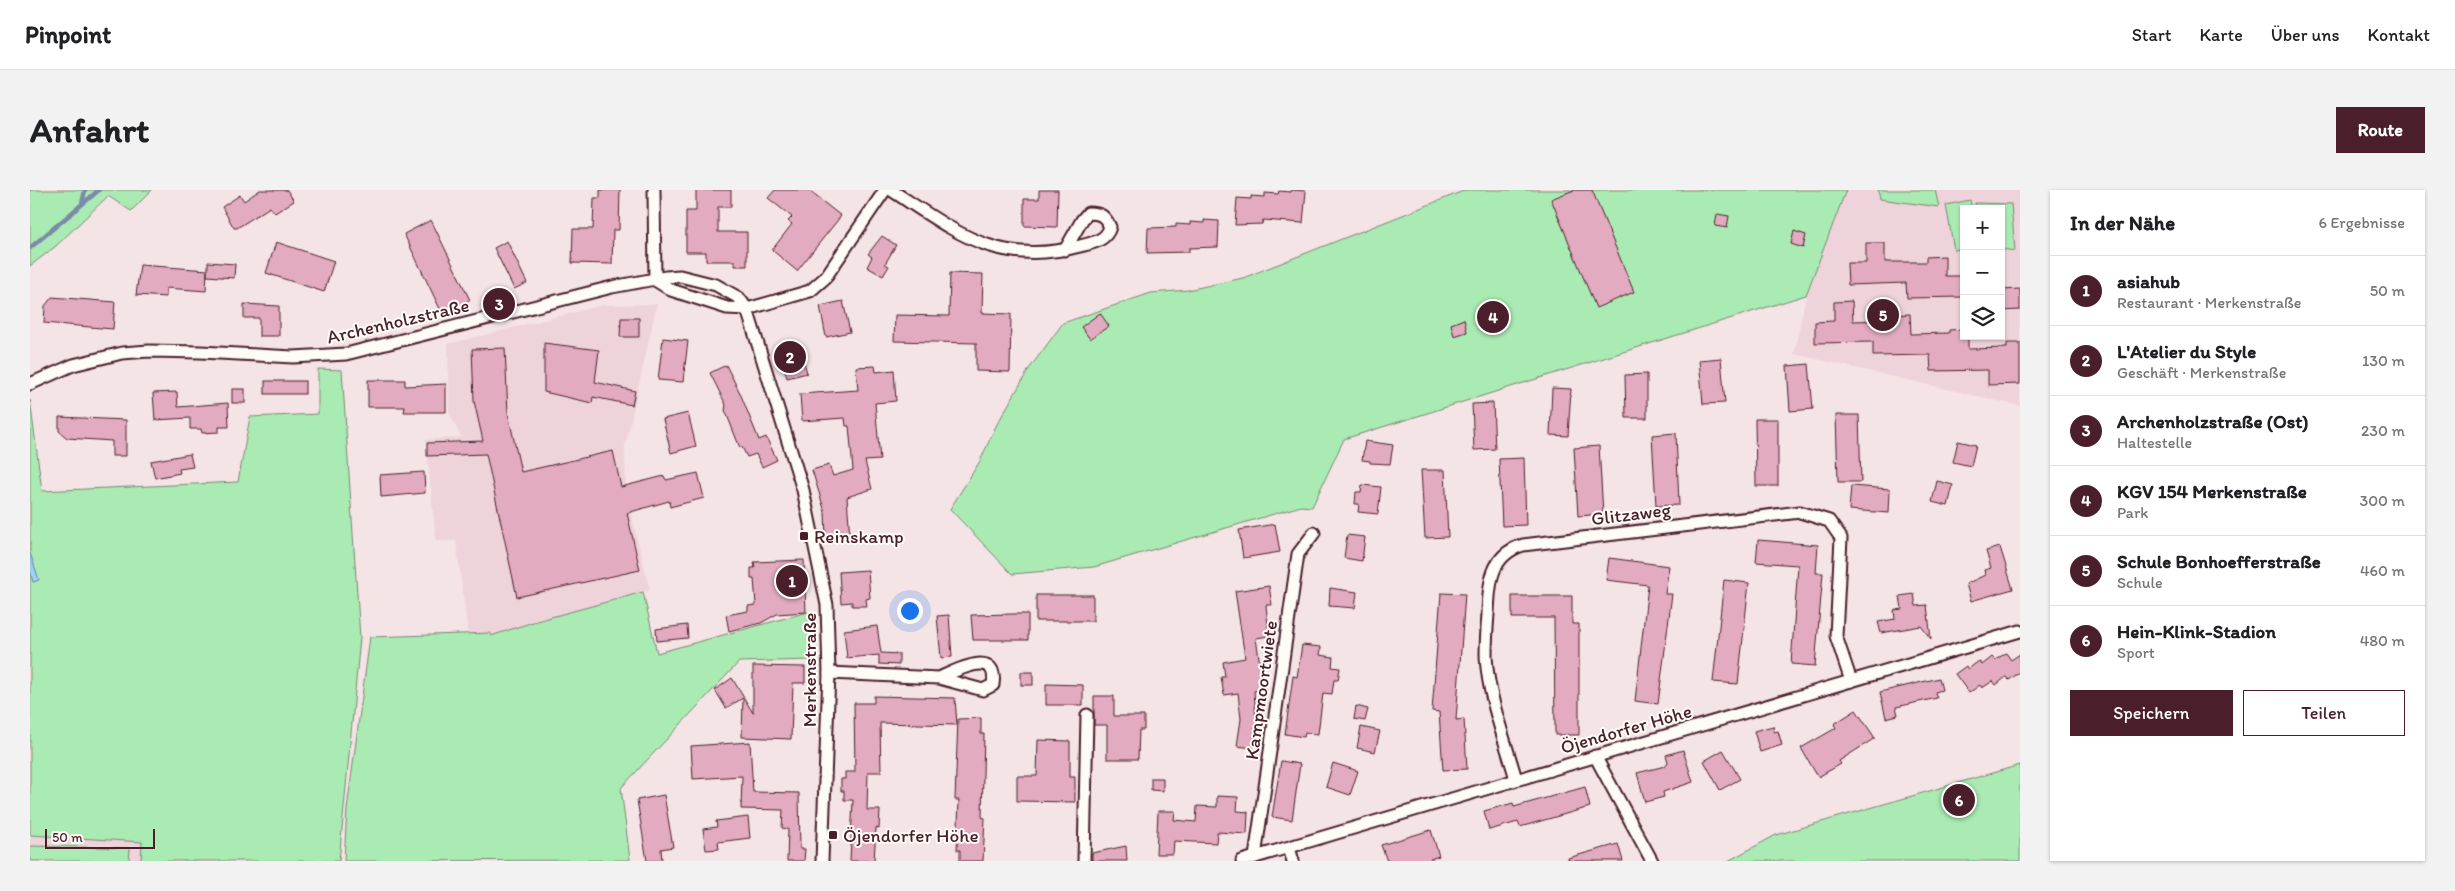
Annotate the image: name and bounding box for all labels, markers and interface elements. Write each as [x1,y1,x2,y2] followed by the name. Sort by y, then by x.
[25,20,111,49] text: Pinpoint
[2132,24,2171,46] text: Start
[2199,24,2243,46] text: Karte
[2271,24,2340,46] text: Über uns
[2368,24,2430,46] text: Kontakt
[2336,107,2425,153] button: Route
[30,109,149,151] text: Anfahrt
[1960,205,2005,340] map controls
[1960,205,2005,250] button: +
[2070,210,2175,235] text: In der Nähe
[2319,213,2405,232] text: 6 Ergebnisse
[1960,250,2005,295] button: −
[2117,270,2180,293] text: asiahub
[2082,281,2090,300] text: 1
[2370,281,2405,300] text: 50 m
[483,285,515,323] pin: 3
[325,293,471,349] street label: Archenholzstraße
[2117,293,2301,312] text: Restaurant · Merkenstraße
[1960,295,2005,340] button: layers
[1867,296,1899,334] pin: 5
[1477,298,1509,336] pin: 4
[774,338,806,376] pin: 2
[2117,340,2256,363] text: L'Atelier du Style
[2082,351,2090,370] text: 2
[2362,351,2405,370] text: 130 m
[2117,363,2286,382] text: Geschäft · Merkenstraße
[2117,410,2309,433] text: Archenholzstraße (Ost)
[2082,421,2090,440] text: 3
[2361,421,2405,440] text: 230 m
[2117,433,2192,452] text: Haltestelle
[2117,480,2307,503] text: KGV 154 Merkenstraße
[2081,491,2091,510] text: 4
[2360,491,2405,510] text: 300 m
[1590,498,1673,530] street label: Glitzaweg
[2117,503,2148,522] text: Park
[814,525,904,548] place label: Reinskamp
[798,530,810,542] marker: Reinskamp
[2117,550,2321,573] text: Schule Bonhoefferstraße
[2082,561,2090,580] text: 5
[2360,561,2405,580] text: 460 m
[776,562,808,600] pin: 1
[2117,573,2163,592] text: Schule
[897,598,923,624] your location
[798,613,821,727] street label: Merkenstraße
[1240,619,1282,761] street label: Kampmoortwiete
[2117,620,2276,643] text: Hein-Klink-Stadion
[2082,631,2090,650] text: 6
[2360,631,2405,650] text: 480 m
[2117,643,2155,662] text: Sport
[2070,690,2233,736] button: Speichern
[2243,690,2405,736] button: Teilen
[1558,699,1694,759] street label: Öjendorfer Höhe
[1943,781,1975,819] pin: 6
[843,824,979,847] place label: Öjendorfer Höhe
[45,826,155,849] scale bar
[52,829,83,846] text: 50 m
[827,829,839,841] marker: Öjendorfer Höhe

